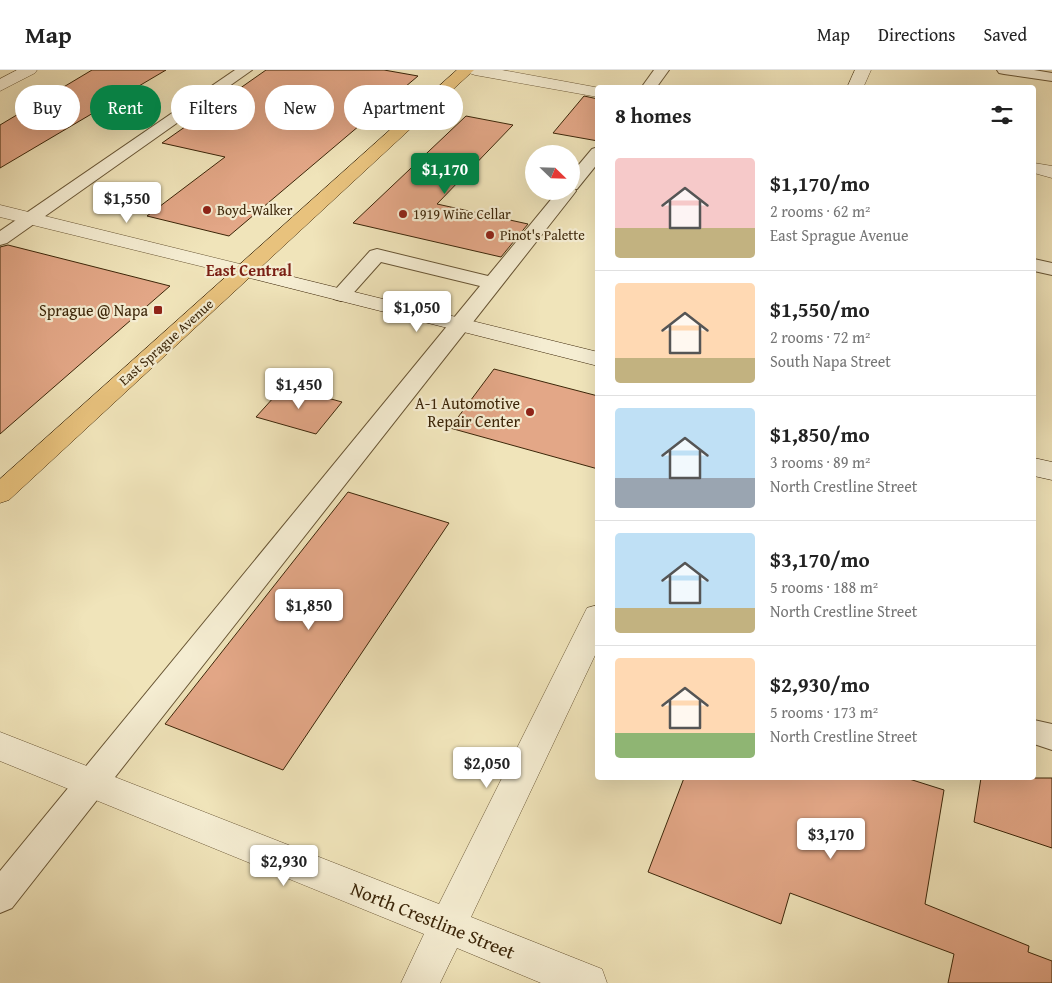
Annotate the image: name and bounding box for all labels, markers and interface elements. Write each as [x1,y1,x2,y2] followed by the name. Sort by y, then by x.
[25,17,72,52] text: Map
[817,21,850,48] text: Map
[878,21,955,48] text: Directions
[983,21,1027,48] text: Saved
[15,85,80,130] chip: Buy
[90,85,161,130] chip: Rent
[171,85,255,130] chip: Filters
[265,85,334,130] chip: New
[344,85,463,130] chip: Apartment
[615,100,691,131] text: 8 homes
[988,101,1016,129] icon: filters
[525,145,580,200] north arrow
[525,145,580,200] map controls
[404,152,486,195] pin: $1,170
[422,157,468,181] text: $1,170
[770,168,870,199] text: $1,170/mo
[655,178,715,238] icon: home
[86,182,168,224] pin: $1,550
[104,186,150,210] text: $1,550
[770,199,870,223] text: 2 rooms · 62 m²
[217,200,293,220] place label: Boyd-Walker
[201,204,213,216] marker: Boyd-Walker
[413,204,511,224] place label: 1919 Wine Cellar
[397,208,409,220] marker: 1919 Wine Cellar
[770,223,908,247] text: East Sprague Avenue
[500,225,585,245] place label: Pinot's Palette
[484,229,496,241] marker: Pinot's Palette
[206,258,292,282] district label: East Central
[376,290,458,333] pin: $1,050
[114,294,218,390] street label: East Sprague Avenue
[770,294,870,325] text: $1,550/mo
[394,295,440,319] text: $1,050
[39,298,148,322] place label: Sprague @ Napa
[655,303,715,363] icon: home
[152,304,164,316] marker: Sprague @ Napa
[770,325,870,349] text: 2 rooms · 72 m²
[770,349,891,373] text: South Napa Street
[258,368,340,410] pin: $1,450
[276,372,322,396] text: $1,450
[415,391,520,433] place label: A-1 Automotive Repair Center
[524,406,536,418] marker: A-1 Automotive Repair Center
[770,419,870,450] text: $1,850/mo
[655,428,715,488] icon: home
[770,450,870,474] text: 3 rooms · 89 m²
[770,474,917,498] text: North Crestline Street
[770,544,870,575] text: $3,170/mo
[655,553,715,613] icon: home
[770,575,878,599] text: 5 rooms · 188 m²
[268,588,350,631] pin: $1,850
[286,593,332,617] text: $1,850
[770,599,917,623] text: North Crestline Street
[770,669,870,700] text: $2,930/mo
[655,678,715,738] icon: home
[770,700,878,724] text: 5 rooms · 173 m²
[770,724,917,748] text: North Crestline Street
[446,746,528,789] pin: $2,050
[464,751,510,775] text: $2,050
[790,818,872,860] pin: $3,170
[808,822,854,846] text: $3,170
[243,844,325,887] pin: $2,930
[261,849,307,873] text: $2,930
[347,874,520,966] street label: North Crestline Street

